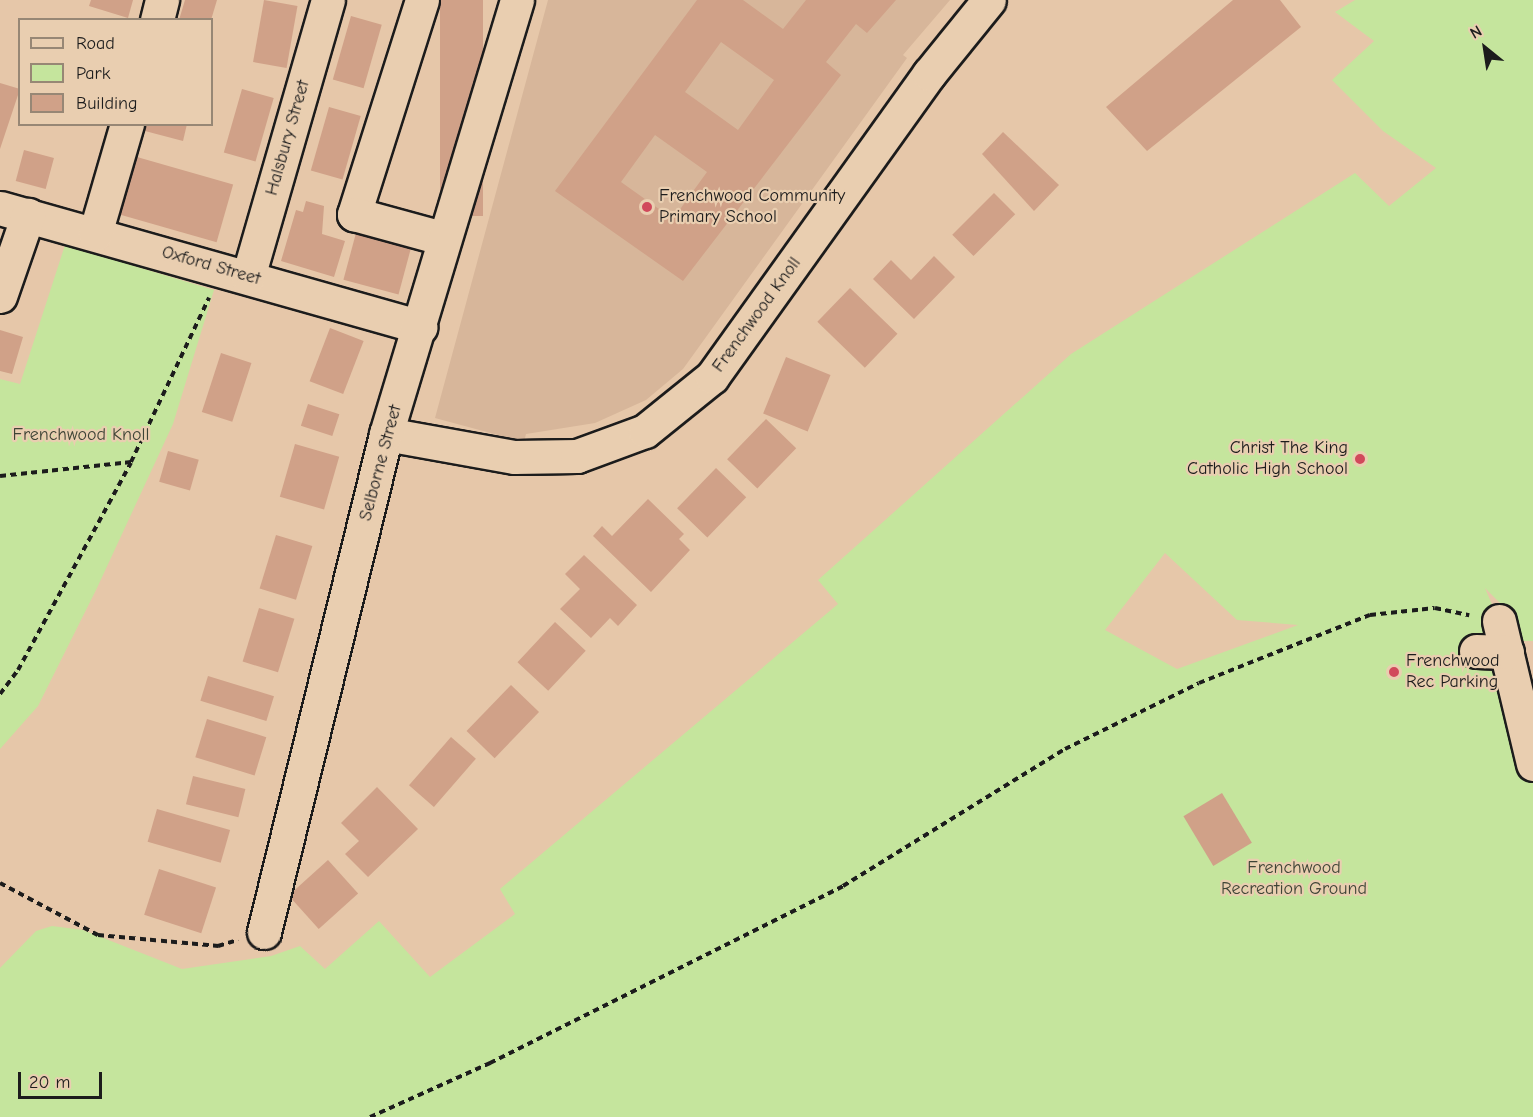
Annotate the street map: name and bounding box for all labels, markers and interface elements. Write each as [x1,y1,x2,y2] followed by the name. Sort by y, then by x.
[18,18,213,126] legend
[1455,18,1515,78] north arrow
[1467,22,1485,43] text: N
[76,33,115,54] text: Road
[76,63,110,84] text: Park
[261,78,315,198] street label: Halsbury Street
[76,93,138,114] text: Building
[659,186,845,228] place label: Frenchwood Community Primary School
[640,200,654,214] marker: Frenchwood Community Primary School
[159,242,263,290] street label: Oxford Street
[708,253,806,377] street label: Frenchwood Knoll
[355,403,407,523] street label: Selborne Street
[13,424,149,446] park label: Frenchwood Knoll
[1187,438,1348,480] place label: Christ The King Catholic High School
[1353,452,1367,466] marker: Christ The King Catholic High School
[1406,651,1500,694] place label: Frenchwood Rec Parking
[1387,665,1401,679] marker: Frenchwood Rec Parking
[1221,858,1367,900] park label: Frenchwood Recreation Ground
[21,1060,105,1098] scale bar
[29,1072,70,1093] text: 20 m

